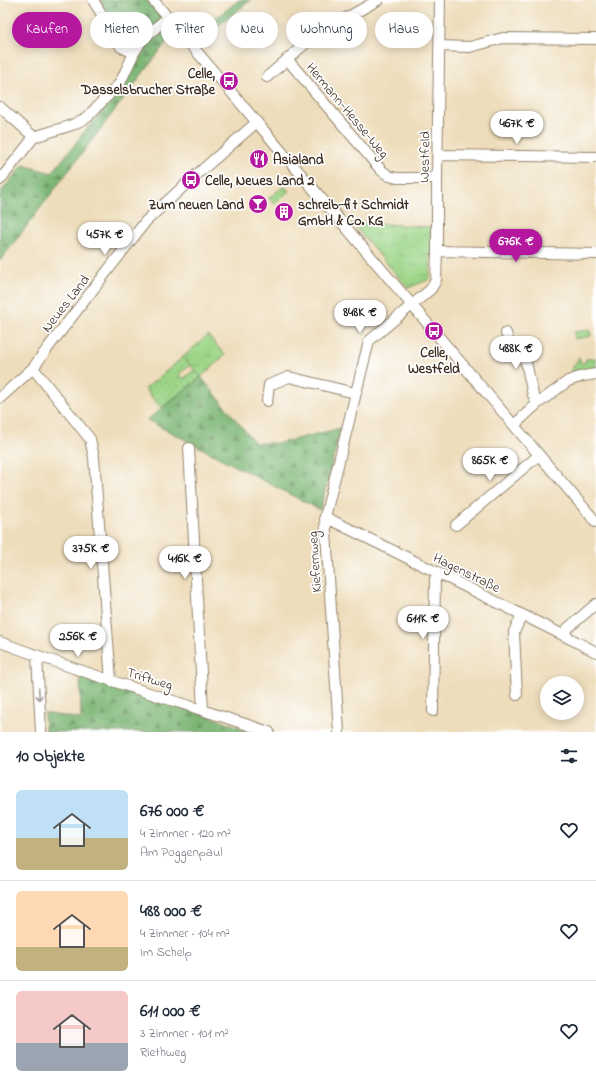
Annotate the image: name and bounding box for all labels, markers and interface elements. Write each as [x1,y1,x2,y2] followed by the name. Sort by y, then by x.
[12,12,82,48] chip: Kaufen
[90,12,153,48] chip: Mieten
[161,12,218,48] chip: Filter
[226,12,278,48] chip: Neu
[286,12,367,48] chip: Wohnung
[375,12,433,48] chip: Haus
[300,58,393,164] street label: Hermann-Hesse-Weg
[80,64,216,101] place label: Celle, Dasselsbrucher Straße
[218,70,240,92] bus stop icon: Celle, Dasselsbrucher Straße
[484,111,550,145] pin: 467K €
[499,114,535,133] text: 467K €
[415,131,436,183] street label: Westfeld
[248,148,270,170] restaurant icon: Asialand
[273,150,324,171] place label: Asialand
[180,169,202,191] bus stop icon: Celle, Neues Land 2
[205,171,314,192] place label: Celle, Neues Land 2
[247,193,269,215] bar icon: Zum neuen Land
[148,195,244,216] place label: Zum neuen Land
[298,195,409,232] place label: schreib-fit Schmidt GmbH & Co. KG
[273,201,295,223] building icon: schreib-fit Schmidt GmbH & Co. KG
[72,222,138,256] pin: 457K €
[87,225,123,244] text: 457K €
[483,229,549,263] pin: 676K €
[498,232,534,251] text: 676K €
[37,271,95,337] street label: Neues Land
[327,300,393,334] pin: 848K €
[343,303,377,322] text: 848K €
[423,320,445,342] bus stop icon: Celle, Westfeld
[483,336,549,370] pin: 488K €
[499,339,533,358] text: 488K €
[408,343,460,380] place label: Celle, Westfeld
[457,448,523,482] pin: 865K €
[472,451,508,470] text: 865K €
[303,530,329,593] street label: Kiefernweg
[58,536,124,570] pin: 375K €
[73,539,109,558] text: 375K €
[152,546,218,580] pin: 416K €
[429,548,504,600] street label: Hagenstraße
[168,549,202,568] text: 416K €
[390,606,456,640] pin: 611K €
[407,609,439,628] text: 611K €
[45,624,111,658] pin: 256K €
[59,627,97,646] text: 256K €
[124,662,175,697] street label: Triftweg
[540,676,584,720] map controls
[540,676,584,720] button: layers
[35,687,43,700] one-way arrow
[16,744,85,769] text: 10 Objekte
[558,745,580,767] icon: filters
[140,799,204,824] text: 676 000 €
[48,806,96,854] icon: home
[558,819,580,841] icon: heart
[140,824,231,843] text: 4 Zimmer · 120 m²
[140,843,222,862] text: Am Poggenpaul
[140,899,202,924] text: 488 000 €
[48,907,96,955] icon: home
[558,920,580,942] icon: heart
[140,924,230,943] text: 4 Zimmer · 104 m²
[140,943,192,962] text: Im Schelp
[140,999,201,1024] text: 611 000 €
[48,1007,96,1055] icon: home
[558,1020,580,1042] icon: heart
[140,1024,229,1043] text: 3 Zimmer · 101 m²
[140,1043,186,1062] text: Riethweg

